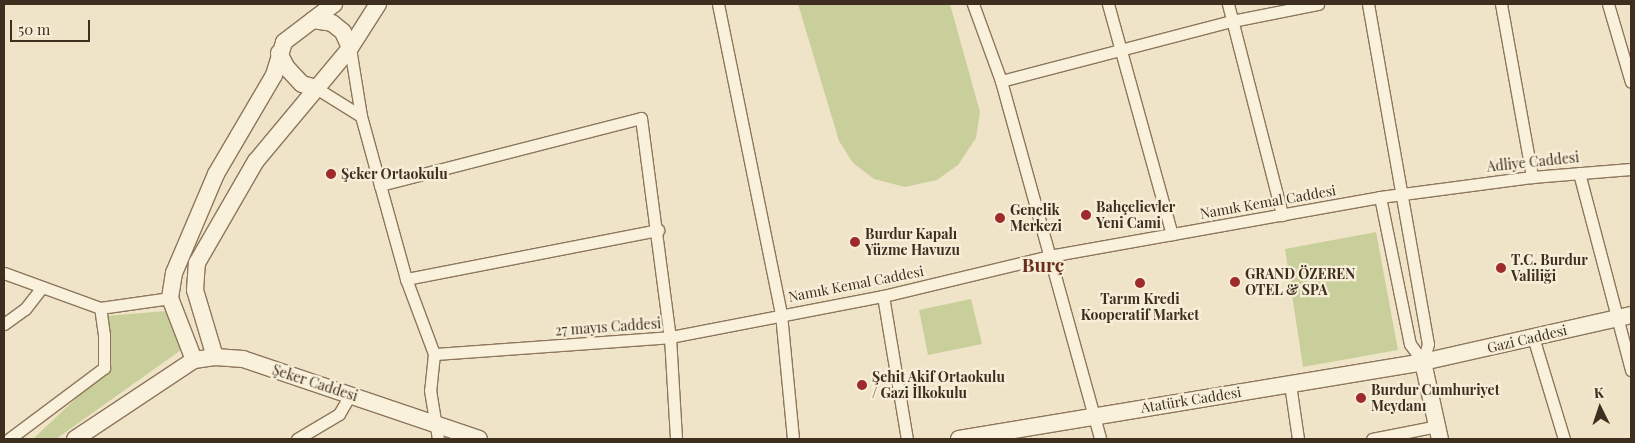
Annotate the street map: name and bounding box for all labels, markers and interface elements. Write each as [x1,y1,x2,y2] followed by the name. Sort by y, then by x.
[12,10,92,42] scale bar
[18,19,50,39] text: 50 m
[1486,149,1580,175] street label: Adliye Caddesi
[341,166,448,182] place label: Şeker Ortaokulu
[325,168,337,180] marker: Şeker Ortaokulu
[1199,182,1337,222] street label: Namık Kemal Caddesi
[1096,199,1175,232] place label: Bahçelievler Yeni Cami
[1010,202,1062,234] place label: Gençlik Merkezi
[1080,209,1092,221] marker: Bahçelievler Yeni Cami
[994,212,1006,224] marker: Gençlik Merkezi
[865,226,960,258] place label: Burdur Kapalı Yüzme Havuzu
[849,236,861,248] marker: Burdur Kapalı Yüzme Havuzu
[1511,252,1588,284] place label: T.C. Burdur Valiliği
[1022,254,1064,276] district label: Burç
[1495,262,1507,274] marker: T.C. Burdur Valiliği
[787,263,925,305] street label: Namık Kemal Caddesi
[1245,266,1355,298] place label: GRAND ÖZEREN OTEL & SPA
[1229,276,1241,288] marker: GRAND ÖZEREN OTEL & SPA
[1134,277,1146,289] marker: Tarım Kredi Kooperatif Market
[1081,291,1199,324] place label: Tarım Kredi Kooperatif Market
[554,315,662,339] street label: 27 mayıs Caddesi
[1485,322,1569,356] street label: Gazi Caddesi
[270,361,360,405] street label: Şeker Caddesi
[872,369,1006,402] place label: Şehit Akif Ortaokulu / Gazi İlkokulu
[856,379,868,391] marker: Şehit Akif Ortaokulu / Gazi İlkokulu
[1371,382,1500,414] place label: Burdur Cumhuriyet Meydanı
[1575,383,1625,433] north arrow
[1593,383,1605,402] text: K
[1140,384,1242,416] street label: Atatürk Caddesi
[1355,392,1367,404] marker: Burdur Cumhuriyet Meydanı

